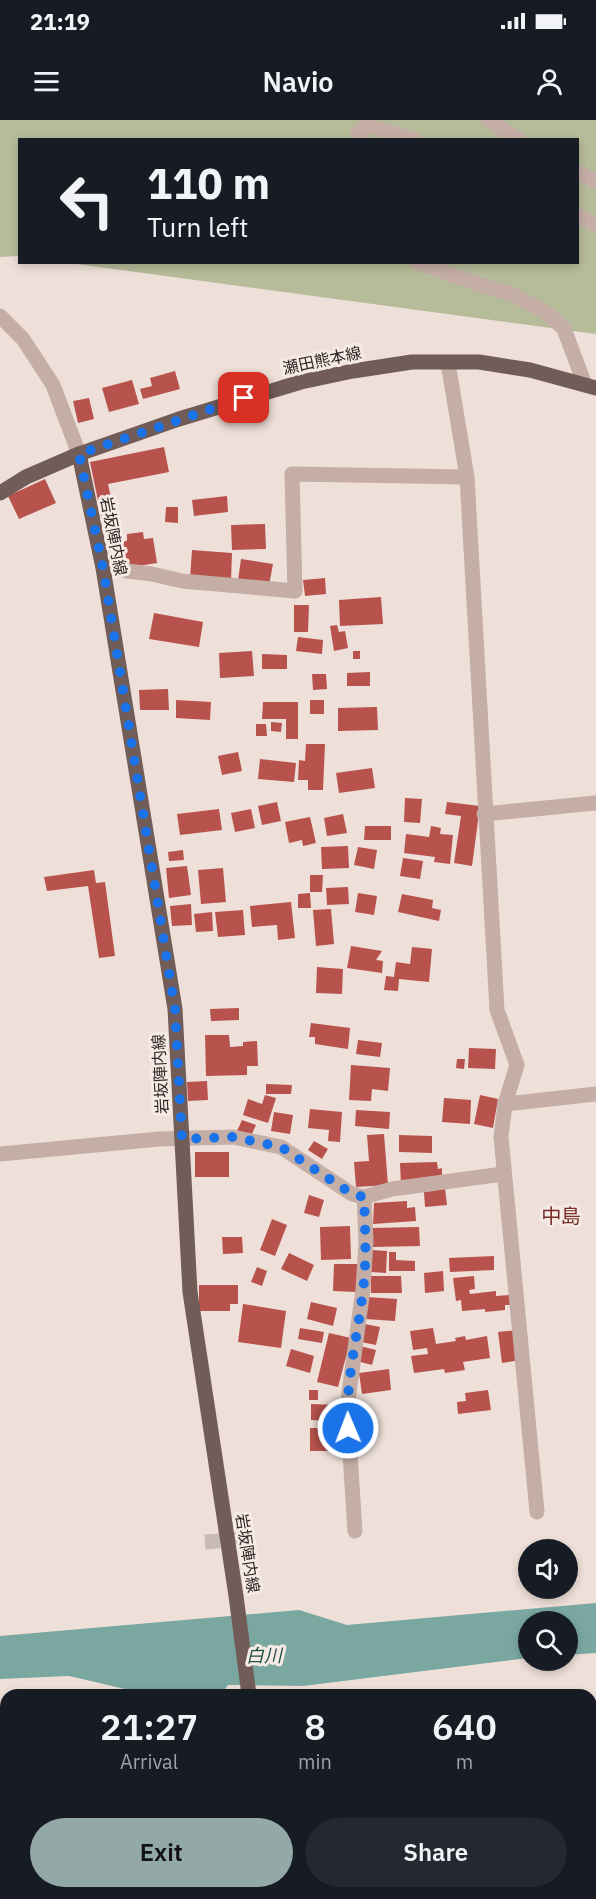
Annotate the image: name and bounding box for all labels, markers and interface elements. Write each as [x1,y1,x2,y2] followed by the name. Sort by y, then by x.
[30,7,90,36] text: 21:19
[262,64,334,99] text: Navio
[30,65,63,98] icon: menu
[533,65,566,98] icon: person
[147,156,270,211] text: 110 m
[48,162,126,240] icon: left
[147,209,248,244] text: Turn left
[281,342,363,378] street label: 瀬田熊本線
[218,372,269,423] pin
[227,381,260,414] icon: arrive
[97,495,131,577] street label: 岩坂陣内線
[148,1034,172,1114] street label: 岩坂陣内線
[541,1202,581,1229] district label: 中島
[316,1396,380,1460] position arrow
[232,1512,264,1594] street label: 岩坂陣内線
[518,1539,578,1671] map controls
[518,1539,578,1599] button: sound
[518,1611,578,1671] button: search
[246,1644,284,1667] water label: 白川
[100,1703,198,1750] text: 21:27
[304,1703,326,1750] text: 8
[432,1703,497,1750] text: 640
[120,1748,178,1775] text: Arrival
[298,1748,332,1775] text: min
[456,1748,473,1775] text: m
[30,1818,293,1887] button: Exit
[305,1818,567,1887] button: Share

